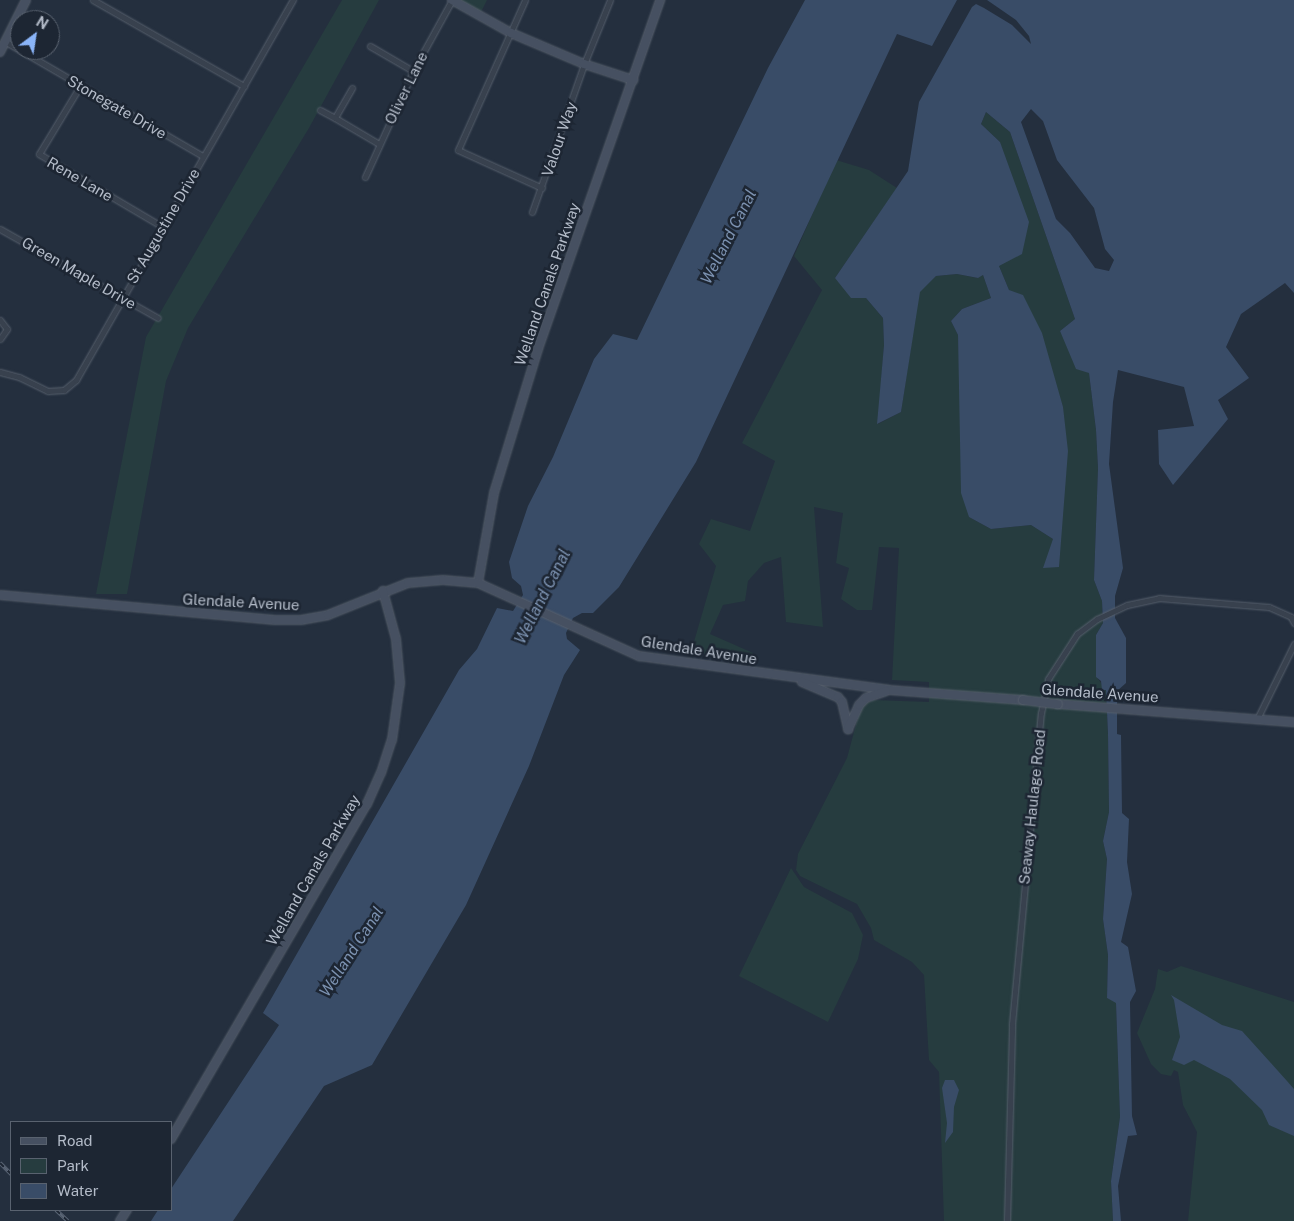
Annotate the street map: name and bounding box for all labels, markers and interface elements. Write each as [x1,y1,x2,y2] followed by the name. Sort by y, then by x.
[10,10,60,60] north arrow
[33,13,51,33] text: N
[381,49,431,127] street label: Oliver Lane
[64,71,170,143] street label: Stonegate Drive
[538,99,580,179] street label: Valour Way
[44,153,116,205] street label: Rene Lane
[123,165,203,287] street label: St Augustine Drive
[697,187,761,287] water label: Welland Canal
[511,200,583,368] street label: Welland Canals Parkway
[19,233,139,313] street label: Green Maple Drive
[511,547,575,647] water label: Welland Canal
[182,590,300,614] street label: Glendale Avenue
[640,632,758,668] street label: Glendale Avenue
[1041,680,1159,706] street label: Glendale Avenue
[1015,729,1049,885] street label: Seaway Haulage Road
[262,791,364,949] street label: Welland Canals Parkway
[316,903,388,1001] water label: Welland Canal
[10,1121,172,1211] legend
[57,1132,93,1149] text: Road
[57,1157,89,1174] text: Park
[57,1182,99,1199] text: Water

